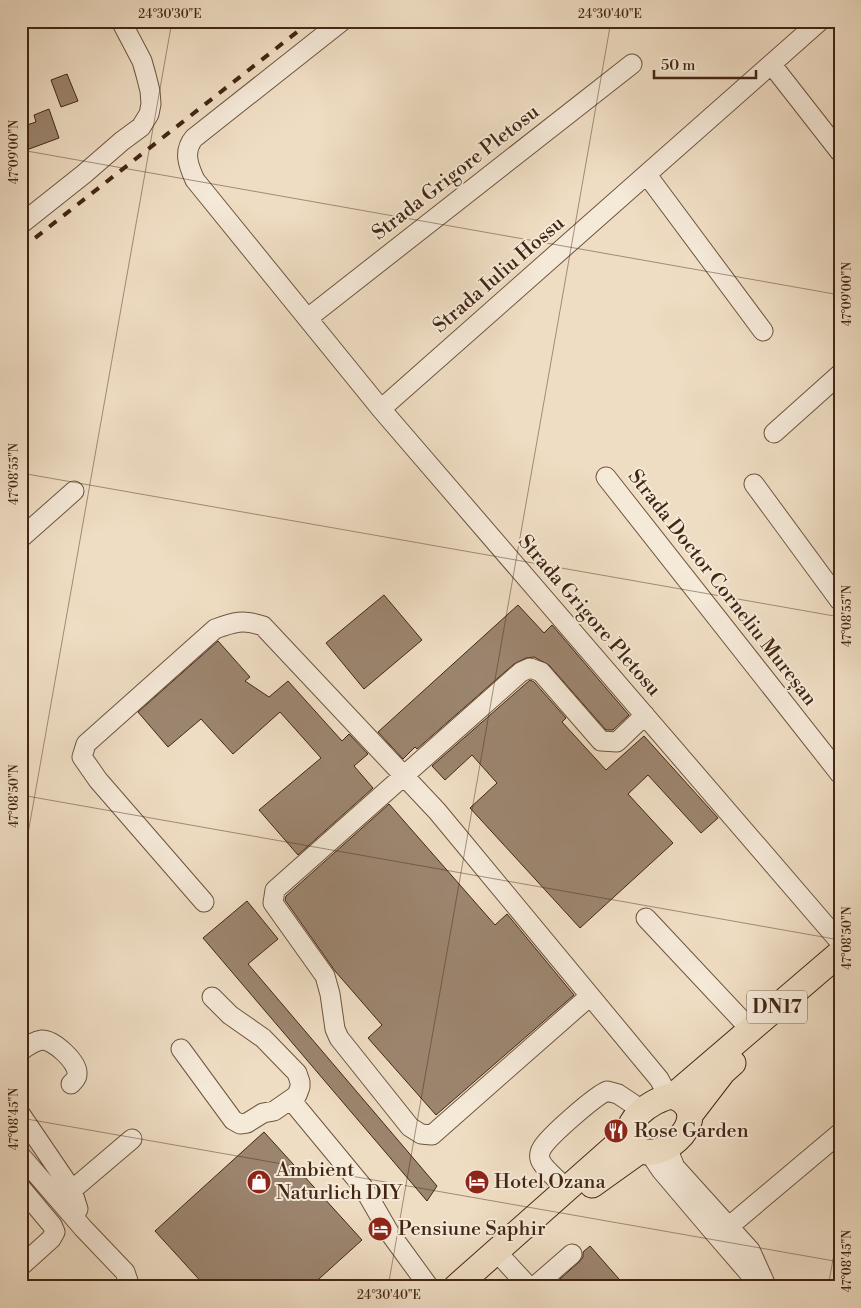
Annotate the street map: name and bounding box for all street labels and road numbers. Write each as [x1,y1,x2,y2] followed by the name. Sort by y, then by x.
[367,100,545,246] street label: Strada Grigore Pletosu
[428,211,570,339] street label: Strada Iuliu Hossu
[622,465,822,711] street label: Strada Doctor Corneliu Mureșan
[512,530,666,702] street label: Strada Grigore Pletosu
[747,990,807,1024] road number: DN17

